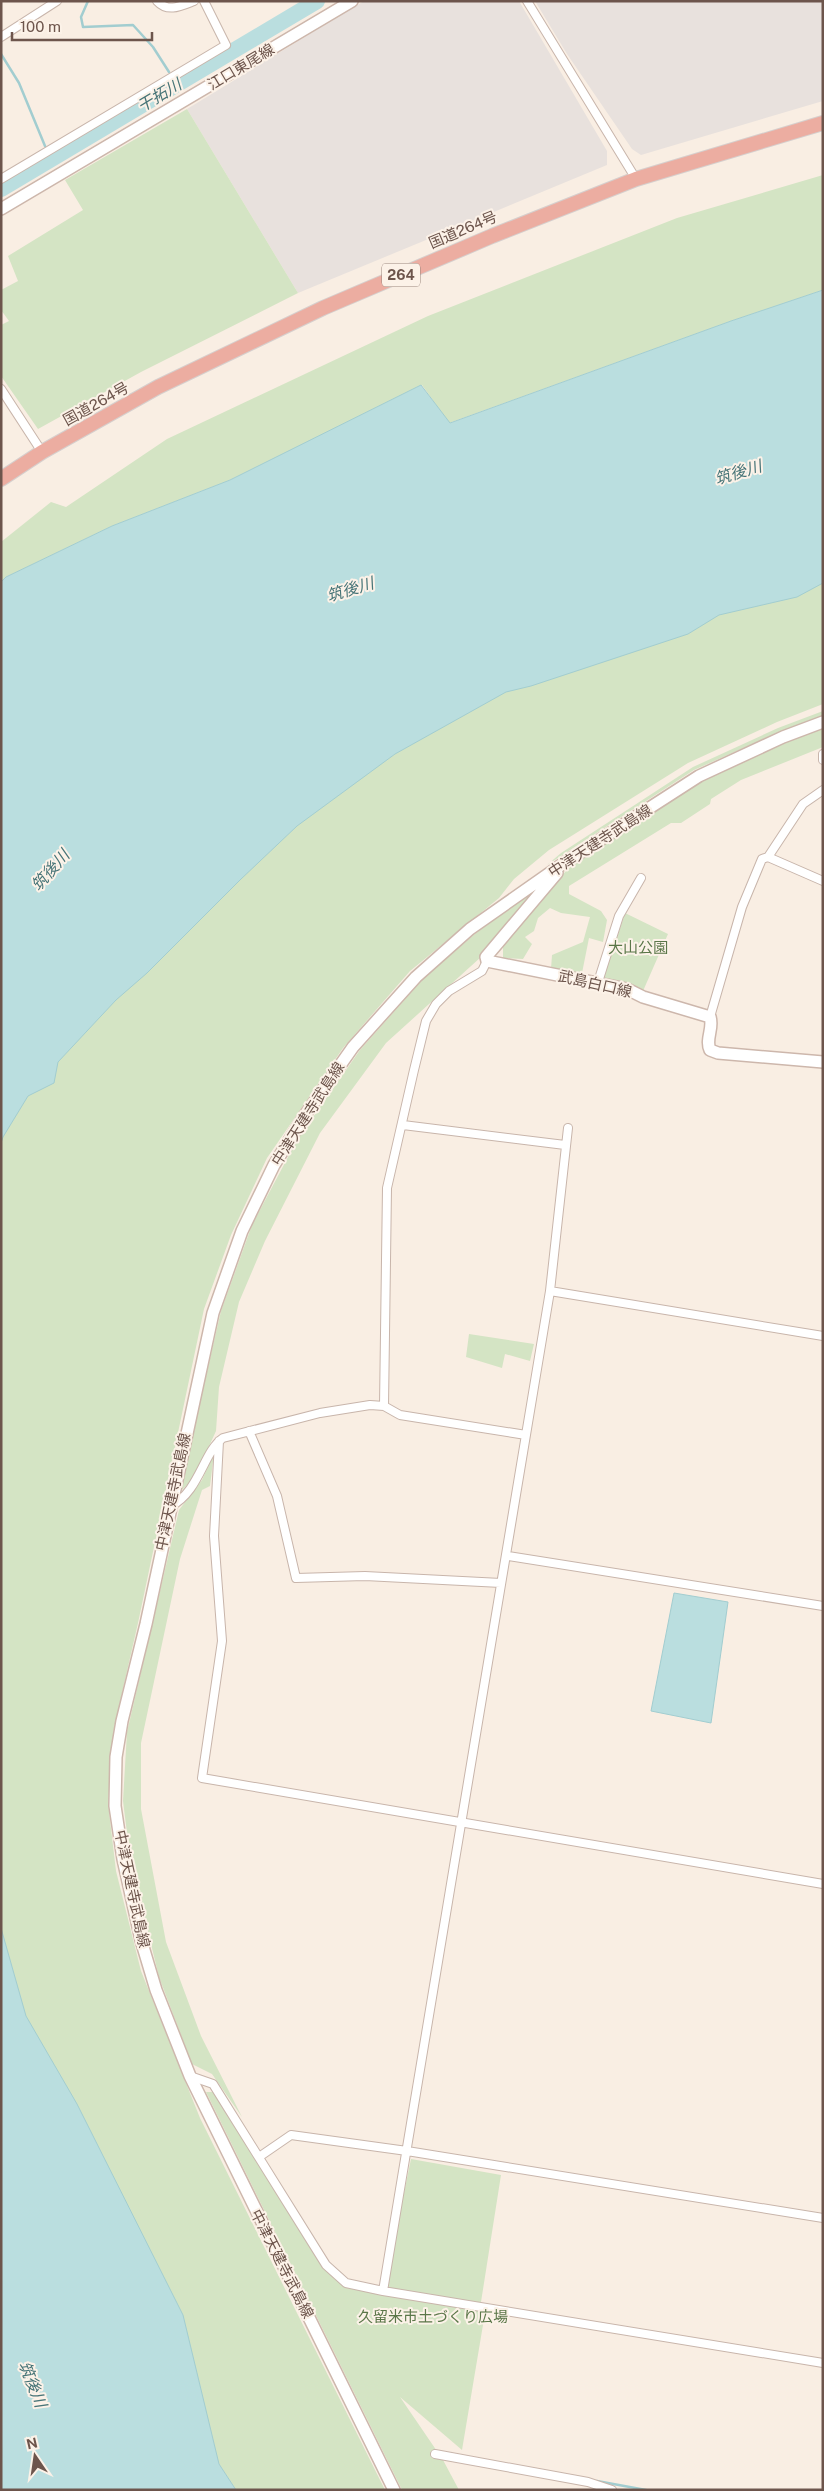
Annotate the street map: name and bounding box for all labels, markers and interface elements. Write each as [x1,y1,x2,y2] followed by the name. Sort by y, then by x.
[12,10,152,42] scale bar
[20,18,61,35] text: 100 m
[204,40,277,93] street label: 江口東尾線
[134,74,186,116] water label: 干拓川
[426,208,500,252] street label: 国道264号
[382,264,420,286] road number: 264
[60,379,132,429] street label: 国道264号
[712,456,766,489] water label: 筑後川
[324,573,378,606] water label: 筑後川
[545,801,655,880] street label: 中津天建寺武島線
[27,844,75,895] water label: 筑後川
[608,939,668,956] park label: 大山公園
[557,967,634,1000] street label: 武島白口線
[268,1059,347,1169] street label: 中津天建寺武島線
[152,1431,193,1552] street label: 中津天建寺武島線
[112,1828,153,1949] street label: 中津天建寺武島線
[248,2206,317,2321] street label: 中津天建寺武島線
[358,2308,508,2325] park label: 久留米市土づくり広場
[15,2358,51,2412] water label: 筑後川
[10,2431,60,2481] north arrow
[25,2434,39,2452] text: N

